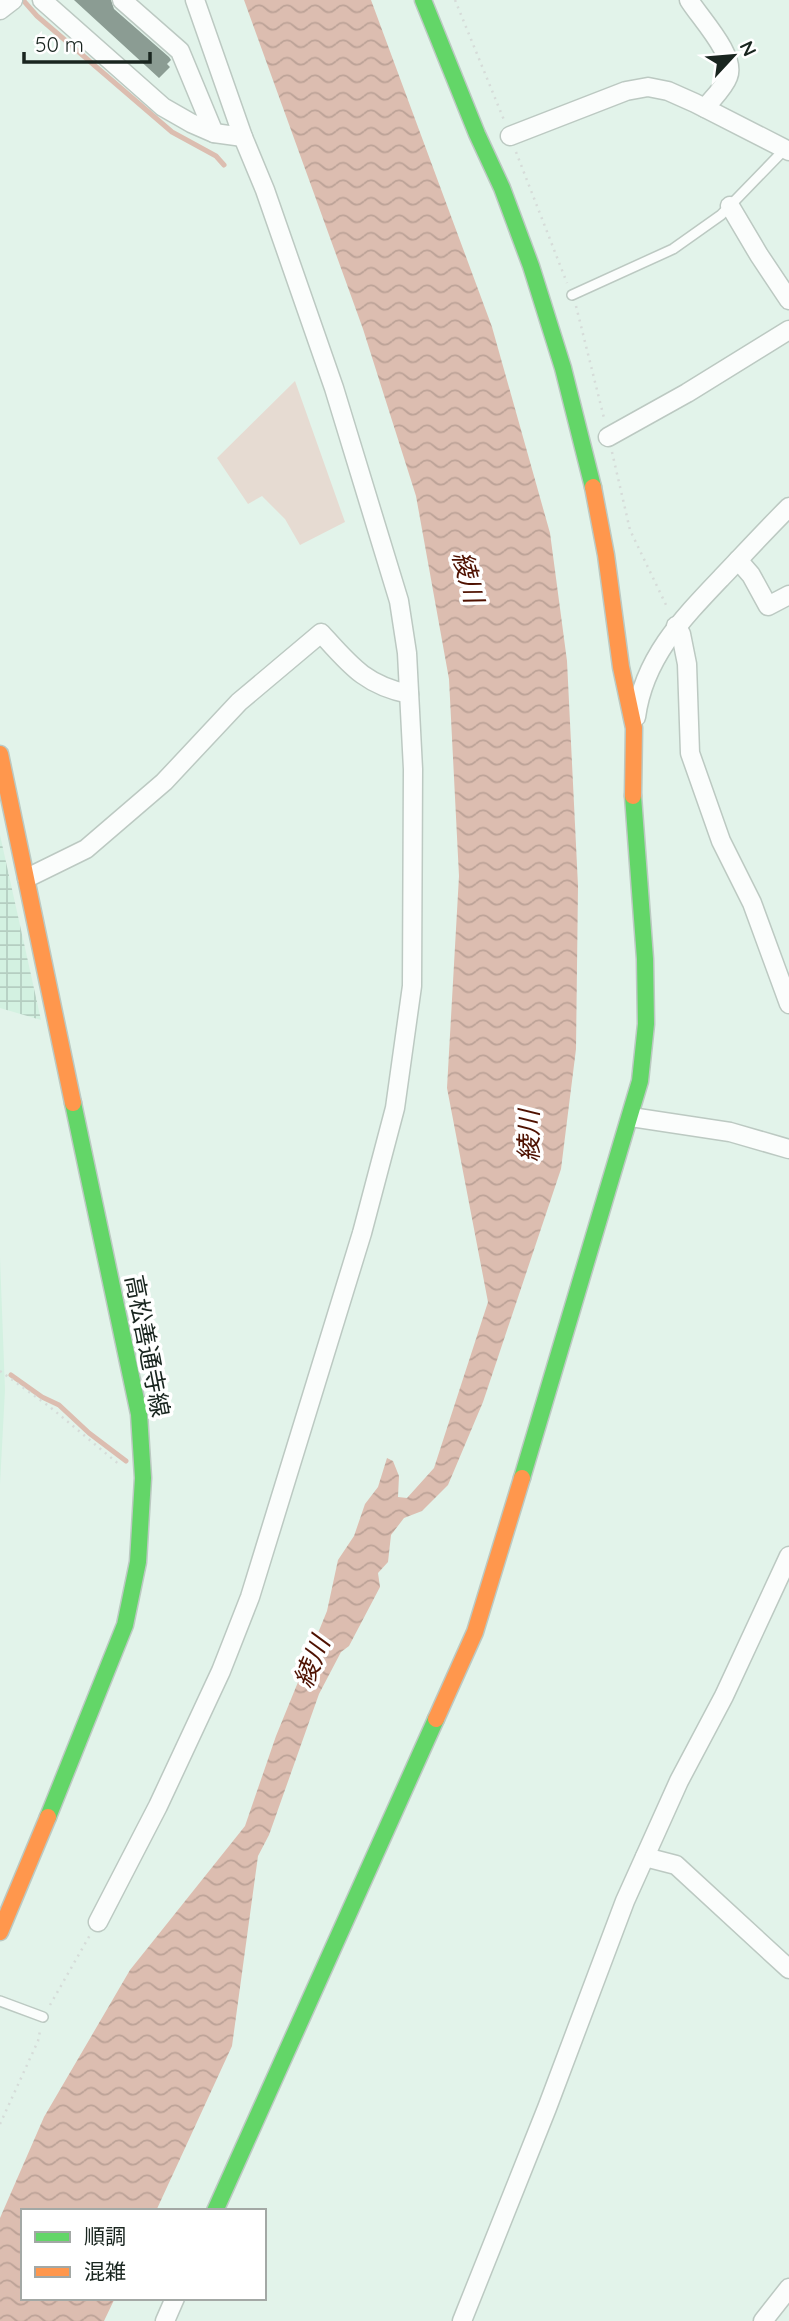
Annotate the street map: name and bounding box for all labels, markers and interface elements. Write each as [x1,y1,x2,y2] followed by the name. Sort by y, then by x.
[24,21,150,65] scale bar
[698,21,768,91] north arrow
[35,31,84,57] text: 50 m
[734,37,762,60] text: N
[446,547,492,609] water label: 綾川
[512,1107,545,1162] water label: 綾川
[120,1272,176,1419] street label: 高松善通寺線
[286,1629,338,1692] water label: 綾川
[21,2209,266,2300] legend
[84,2223,126,2249] text: 順調
[84,2258,126,2284] text: 混雑

